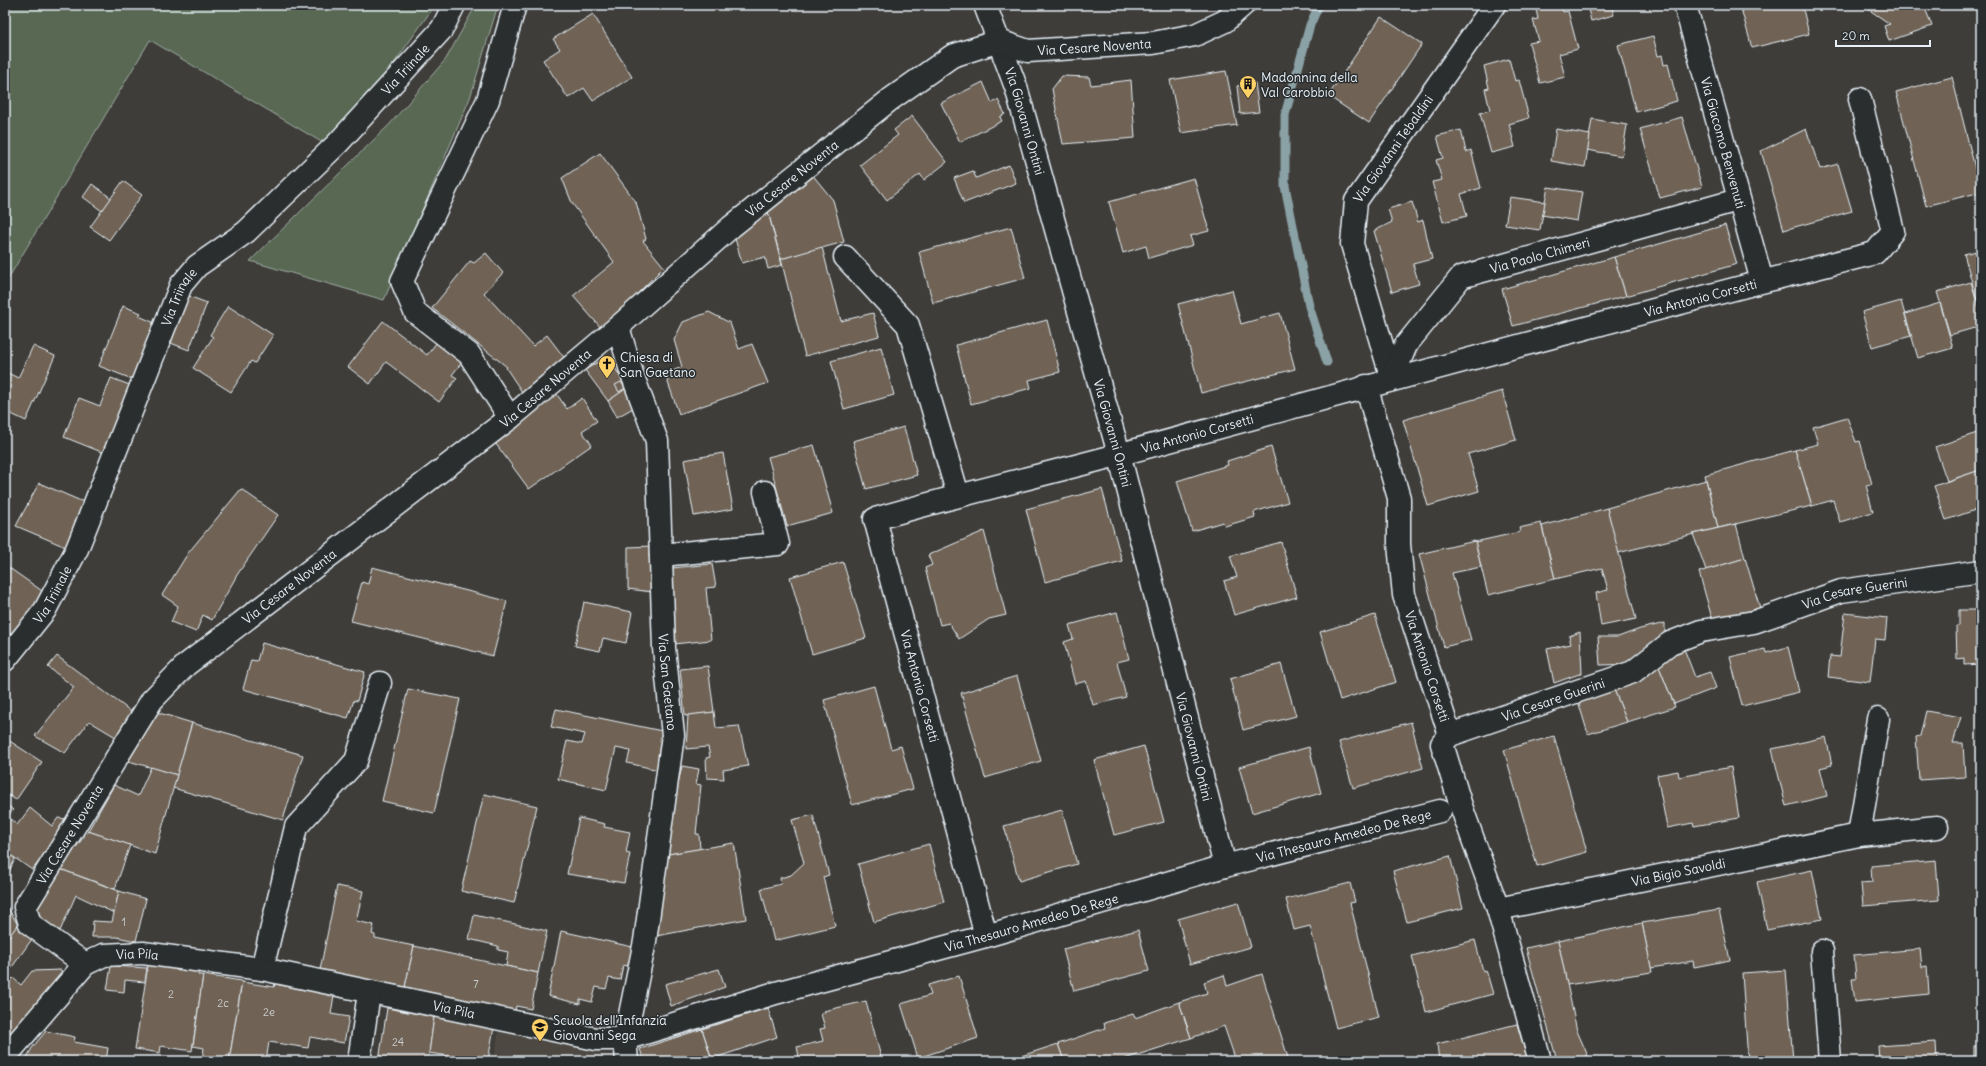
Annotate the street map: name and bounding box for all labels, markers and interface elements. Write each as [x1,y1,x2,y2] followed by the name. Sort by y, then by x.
[1836,22,1930,48] scale bar
[1842,28,1870,43] text: 20 m
[1037,35,1152,59] street label: Via Cesare Noventa
[378,40,433,99] street label: Via Triinale
[1000,65,1048,177] street label: Via Giovanni Ontini
[1261,69,1358,101] place label: Madonnina della Val Carobbio
[1238,74,1258,99] building icon: Madonnina della Val Carobbio
[1697,75,1749,211] street label: Via Giacomo Benvenuti
[1350,92,1437,206] street label: Via Giovanni Tebaldini
[742,136,842,221] street label: Via Cesare Noventa
[1488,234,1592,278] street label: Via Paolo Chimeri
[158,264,201,329] street label: Via Triinale
[1642,275,1759,321] street label: Via Antonio Corsetti
[497,345,595,432] street label: Via Cesare Noventa
[620,349,696,381] place label: Chiesa di San Gaetano
[597,354,617,379] church icon: Chiesa di San Gaetano
[1089,377,1135,489] street label: Via Giovanni Ontini
[1139,410,1255,457] street label: Via Antonio Corsetti
[239,545,340,628] street label: Via Cesare Noventa
[29,563,76,627] street label: Via Triinale
[1800,574,1909,613] street label: Via Cesare Guerini
[1401,609,1453,724] street label: Via Antonio Corsetti
[896,628,943,744] street label: Via Antonio Corsetti
[655,633,680,731] street label: Via San Gaetano
[1499,674,1607,726] street label: Via Cesare Guerini
[1172,691,1216,803] street label: Via Giovanni Ontini
[33,782,107,888] street label: Via Cesare Noventa
[1255,806,1433,867] street label: Via Thesauro Amedeo De Rege
[1630,855,1727,890] street label: Via Bigio Savoldi
[943,890,1120,956] street label: Via Thesauro Amedeo De Rege
[122,915,126,929] house number: 1
[116,945,160,964] street label: Via Pila
[473,977,479,991] house number: 7
[168,987,174,1001] house number: 2
[217,996,229,1010] house number: 2c
[431,997,477,1022] street label: Via Pila
[263,1005,275,1019] house number: 2e
[553,1012,667,1044] place label: Scuola dell'Infanzia Giovanni Sega
[530,1017,550,1042] school or university icon: Scuola dell'Infanzia Giovanni Sega
[392,1035,404,1049] house number: 24

